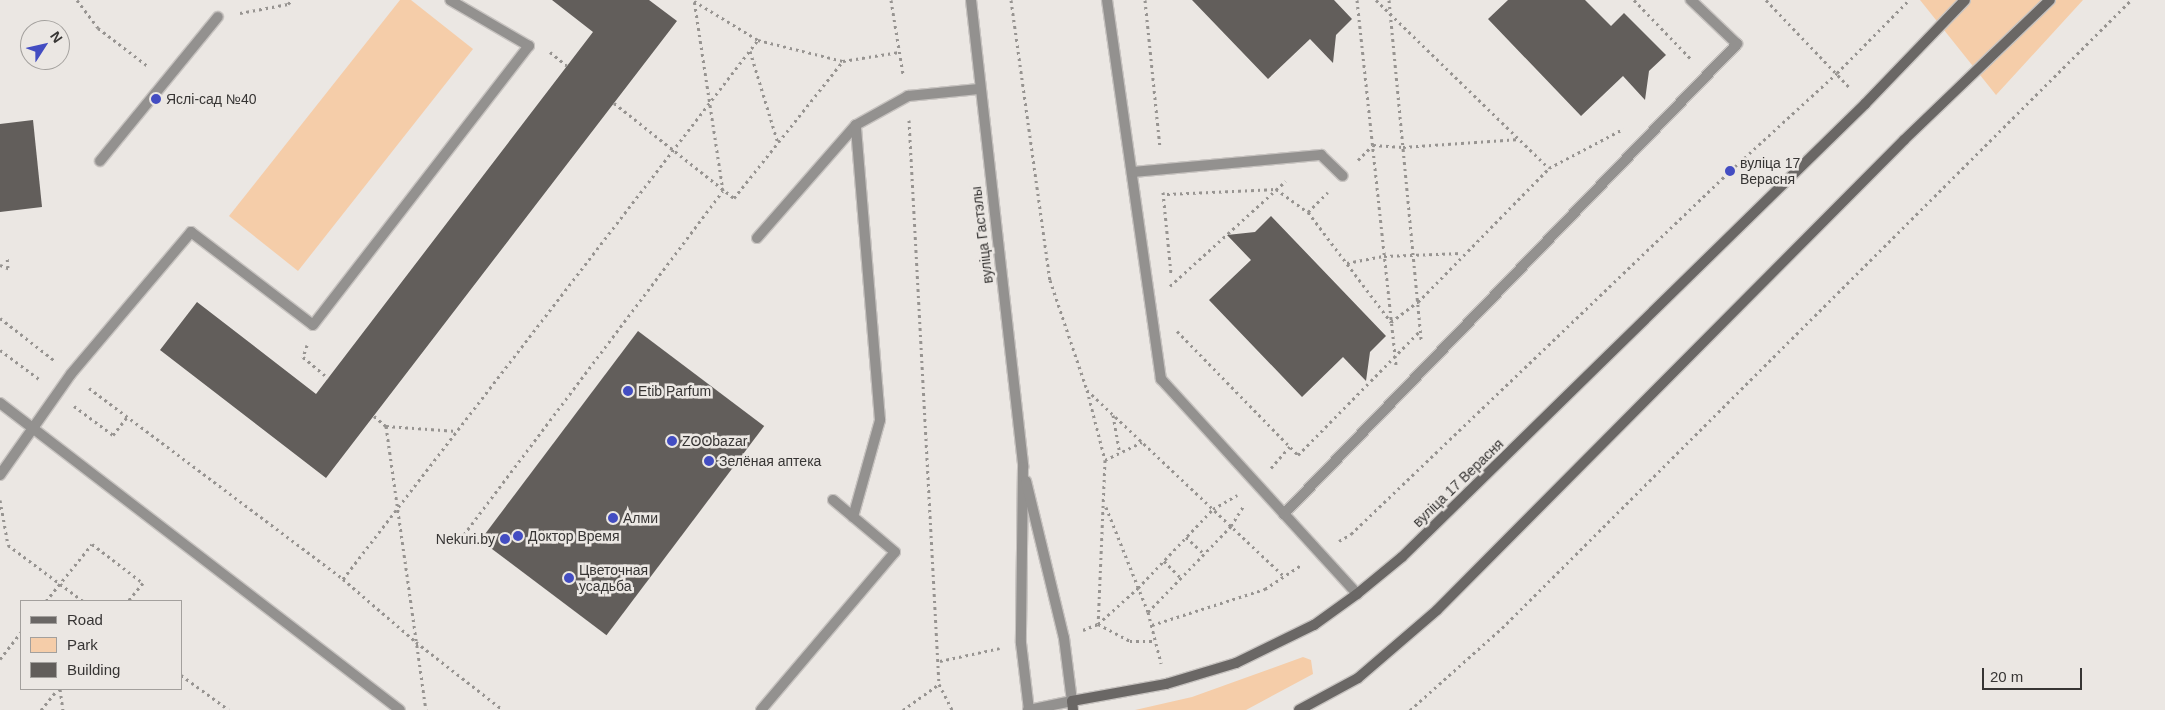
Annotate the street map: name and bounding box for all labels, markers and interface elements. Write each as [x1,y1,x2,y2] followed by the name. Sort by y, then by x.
[20,20,70,70] north arrow
[47,28,66,46] text: N
[166,91,256,107] place label: Яслі-сад №40
[150,93,162,105] marker: Яслі-сад №40
[1740,155,1800,188] place label: вуліца 17 Верасня
[1724,165,1736,177] marker: вуліца 17 Верасня
[968,185,996,285] street label: вуліца Гастэлы
[638,383,711,399] place label: Etib Parfum
[622,385,634,397] marker: Etib Parfum
[682,433,747,449] place label: ZOObazar
[666,435,678,447] marker: ZOObazar
[1409,436,1507,530] street label: вуліца 17 Верасня
[719,453,821,469] place label: Зелёная аптека
[703,455,715,467] marker: Зелёная аптека
[623,510,658,526] place label: Алми
[607,512,619,524] marker: Алми
[528,528,620,544] place label: Доктор Время
[512,530,524,542] marker: Доктор Время
[436,531,495,547] place label: Nekuri.by
[499,533,511,545] marker: Nekuri.by
[579,562,648,594] place label: Цветочная усадьба
[563,572,575,584] marker: Цветочная усадьба
[20,600,182,690] legend
[67,611,103,628] text: Road
[67,636,98,653] text: Park
[1985,658,2085,690] scale bar
[67,661,120,678] text: Building
[1990,668,2023,685] text: 20 m

